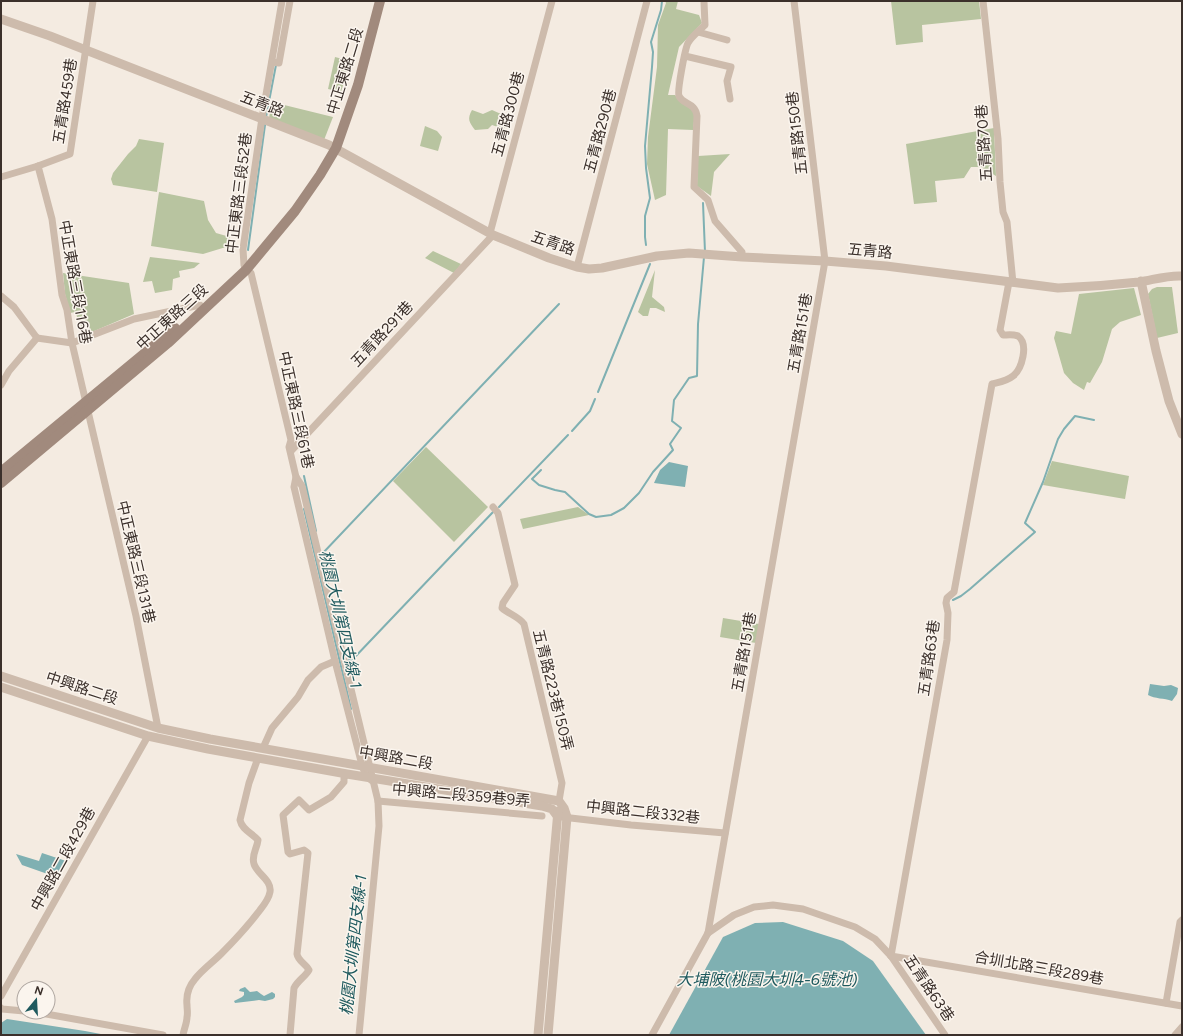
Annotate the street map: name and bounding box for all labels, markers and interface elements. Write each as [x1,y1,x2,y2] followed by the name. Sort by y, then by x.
[323,25,367,117] street label: 中正東路二段
[49,57,81,145] street label: 五青路459巷
[488,69,528,159] street label: 五青路300巷
[580,87,620,175] street label: 五青路290巷
[238,88,286,120] street label: 五青路
[783,90,811,176] street label: 五青路150巷
[972,104,996,182] street label: 五青路70巷
[223,131,255,255] street label: 中正東路三段52巷
[55,218,95,346] street label: 中正東路三段116巷
[529,227,577,259] street label: 五青路
[847,240,893,262] street label: 五青路
[133,280,211,354] street label: 中正東路三段
[784,292,816,374] street label: 五青路151巷
[347,297,417,371] street label: 五青路291巷
[275,350,317,470] street label: 中正東路三段61巷
[113,499,159,625] street label: 中正東路三段131巷
[315,548,366,690] water label: 桃園大圳第四支線-1
[728,611,760,693] street label: 五青路151巷
[915,619,943,697] street label: 五青路63巷
[529,627,577,753] street label: 五青路223巷150弄
[44,668,120,708] street label: 中興路二段
[357,743,435,773] street label: 中興路二段
[391,780,531,810] street label: 中興路二段359巷9弄
[585,797,701,827] street label: 中興路二段332巷
[27,804,99,914] street label: 中興路二段429巷
[337,873,370,1016] water label: 桃園大圳第四支線-1
[973,948,1105,988] street label: 合圳北路三段289巷
[900,951,958,1025] street label: 五青路63巷
[677,970,858,989] water label: 大埔陂(桃園大圳4-6號池)
[16,980,56,1020] north arrow
[33,983,45,998] text: N

